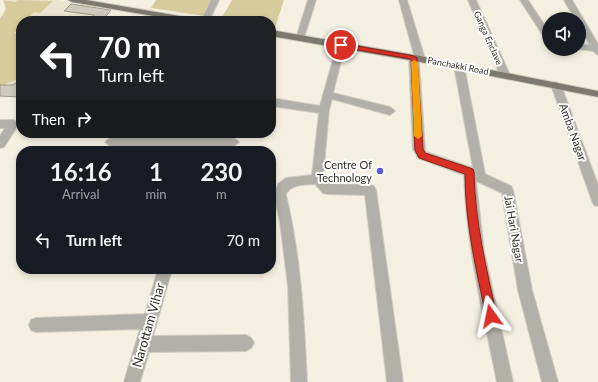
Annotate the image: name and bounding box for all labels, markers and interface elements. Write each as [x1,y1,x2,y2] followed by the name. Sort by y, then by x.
[472,9,505,67] street label: Ganga Enclave
[542,12,586,56] map controls
[542,12,586,56] button: sound
[324,28,358,62] pin
[98,30,161,64] text: 70 m
[32,32,84,84] icon: left
[330,34,352,56] icon: arrive
[427,54,490,77] street label: Panchakki Road
[98,64,164,86] text: Turn left
[557,102,590,162] street label: Amba Nagar
[73,108,95,130] icon: right
[32,110,65,128] text: Then
[50,157,112,186] text: 16:16
[149,157,163,186] text: 1
[200,157,242,186] text: 230
[317,158,372,184] place label: Centre Of Technology
[375,166,385,176] marker: Centre Of Technology
[62,186,99,202] text: Arrival
[146,186,167,202] text: min
[216,186,227,202] text: m
[502,195,527,263] street label: Jai Hari Nagar
[32,229,54,251] icon: left
[66,231,122,249] text: Turn left
[226,231,260,249] text: 70 m
[128,281,168,369] street label: Narottam Vihar
[470,295,512,337] position arrow

